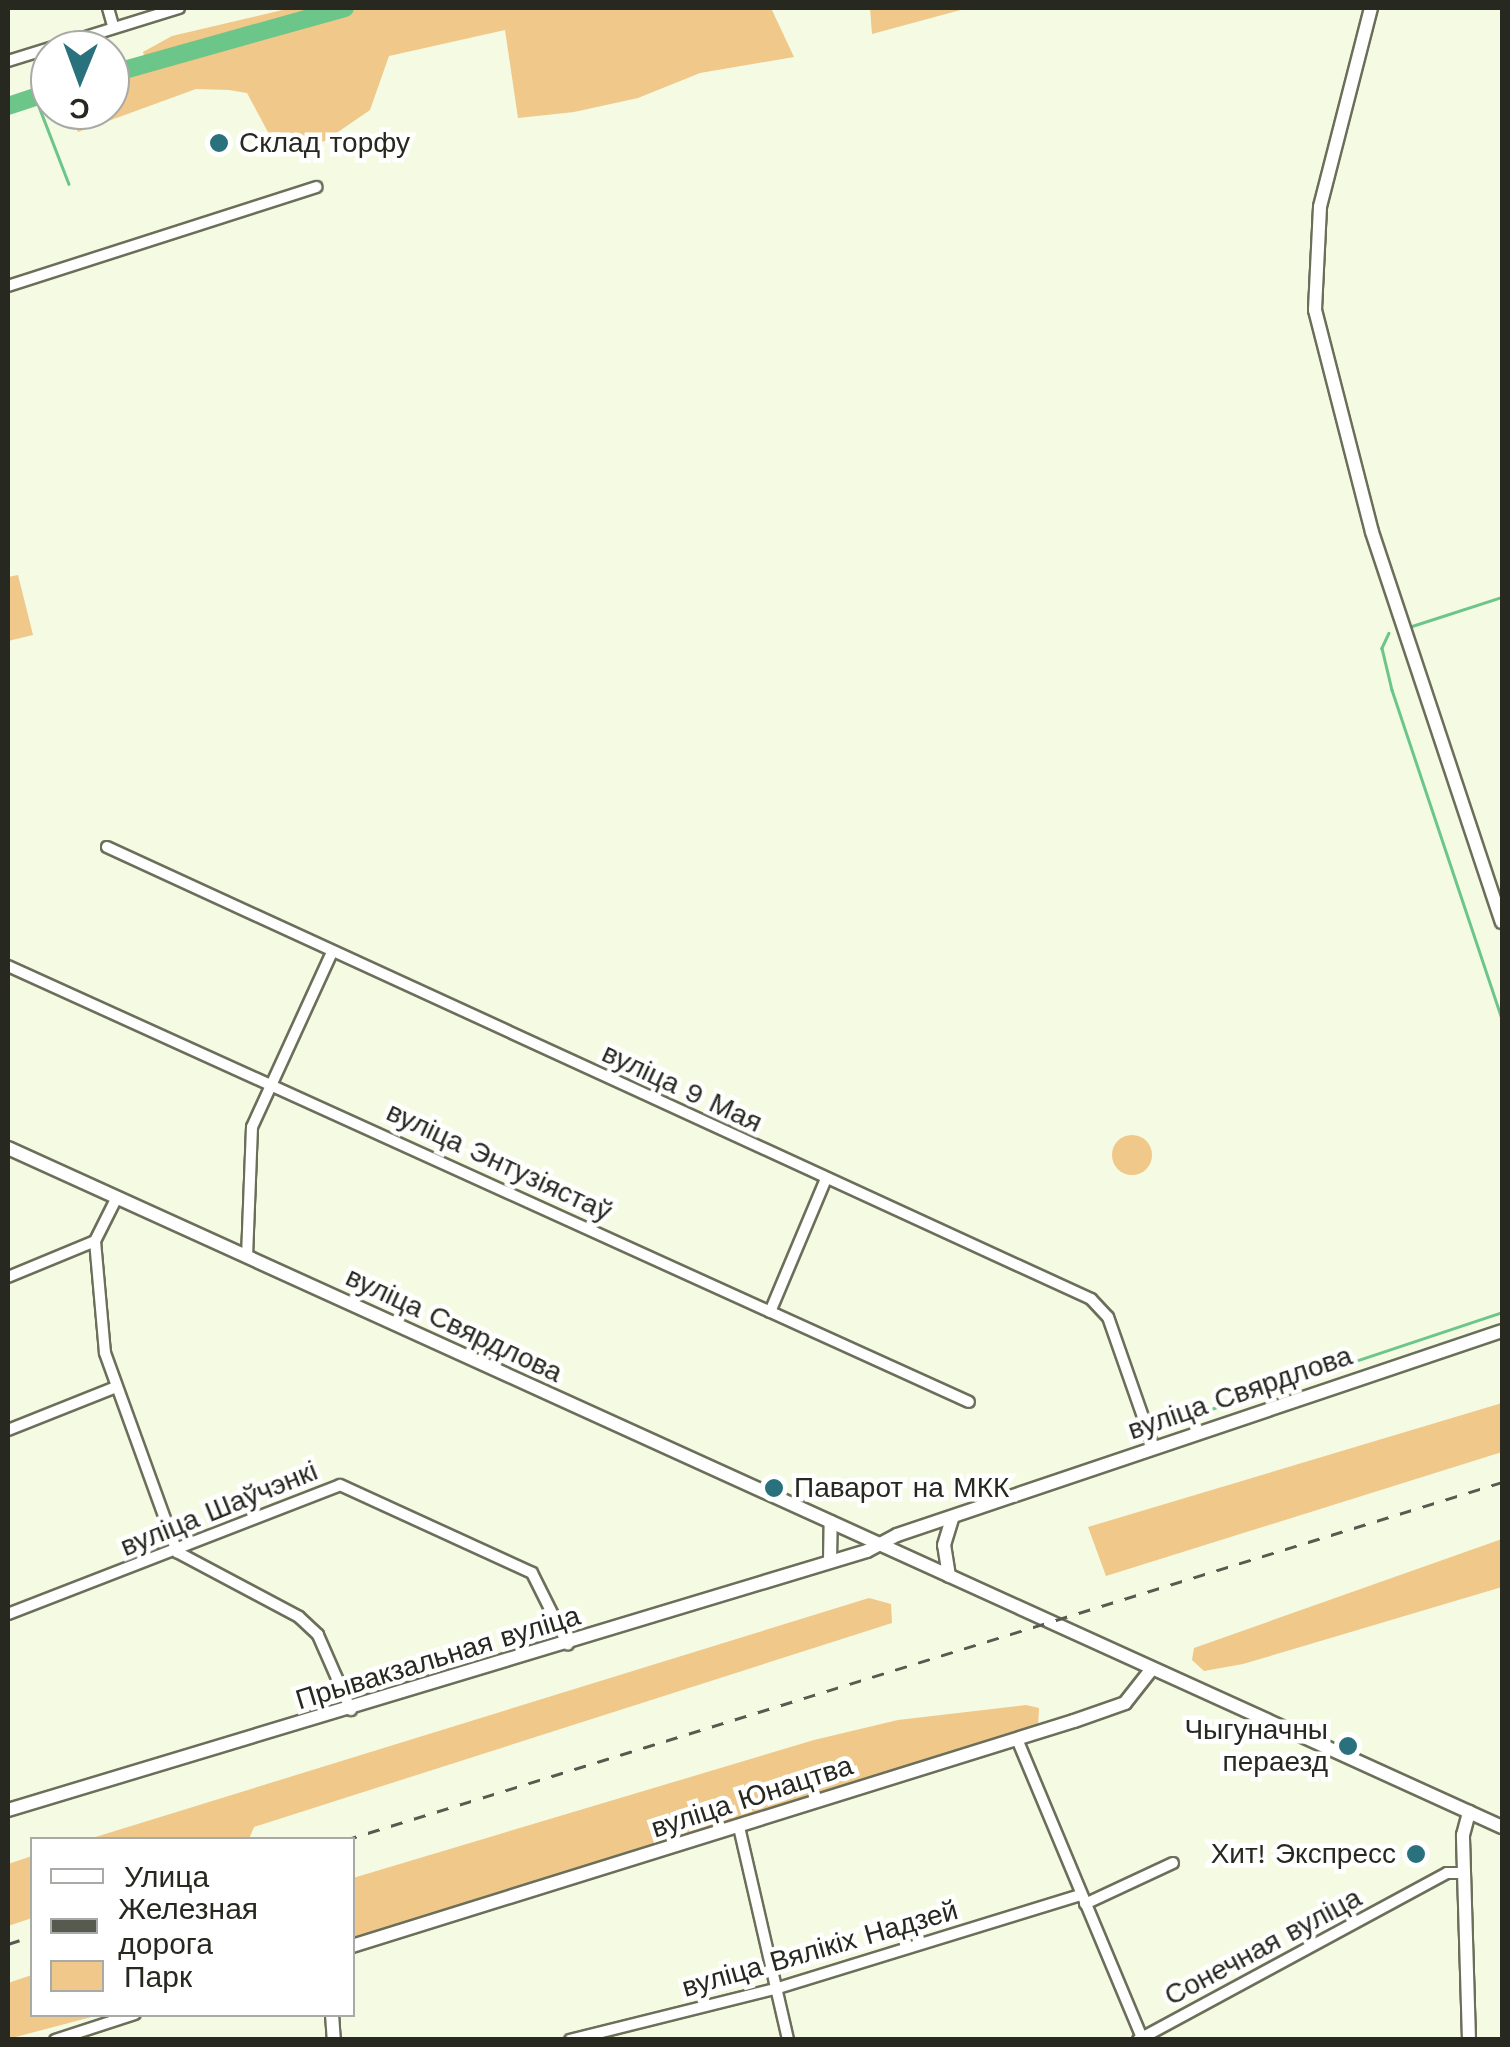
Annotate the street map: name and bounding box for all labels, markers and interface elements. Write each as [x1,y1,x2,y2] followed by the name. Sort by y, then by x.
[30,30,130,130] north arrow
[69,92,90,125] text: С
[239,126,410,160] place label: Склад торфу
[208,132,230,154] marker: Склад торфу
[597,1036,767,1140] street label: вуліца 9 Мая
[381,1095,617,1229] street label: вуліца Энтузіястаў
[340,1260,568,1390] street label: вуліца Свярдлова
[1123,1339,1357,1447] street label: вуліца Свярдлова
[116,1454,322,1564] street label: вуліца Шаўчэнкі
[794,1471,1009,1505] place label: Паварот на МКК
[763,1477,785,1499] marker: Паварот на МКК
[292,1599,584,1717] street label: Прывакзальная вуліца
[1184,1713,1328,1779] place label: Чыгуначны пераезд
[1337,1735,1359,1757] marker: Чыгуначны пераезд
[647,1749,857,1845] street label: вуліца Юнацтва
[30,1837,355,2017] legend
[1211,1837,1396,1871] place label: Хит! Экспресс
[1405,1843,1427,1865] marker: Хит! Экспресс
[124,1859,209,1894] text: Улица
[1159,1881,1367,2013] street label: Сонечная вуліца
[118,1891,258,1961] text: Железная дорога
[678,1894,962,2004] street label: вуліца Вялікіх Надзей
[124,1959,192,1994] text: Парк

